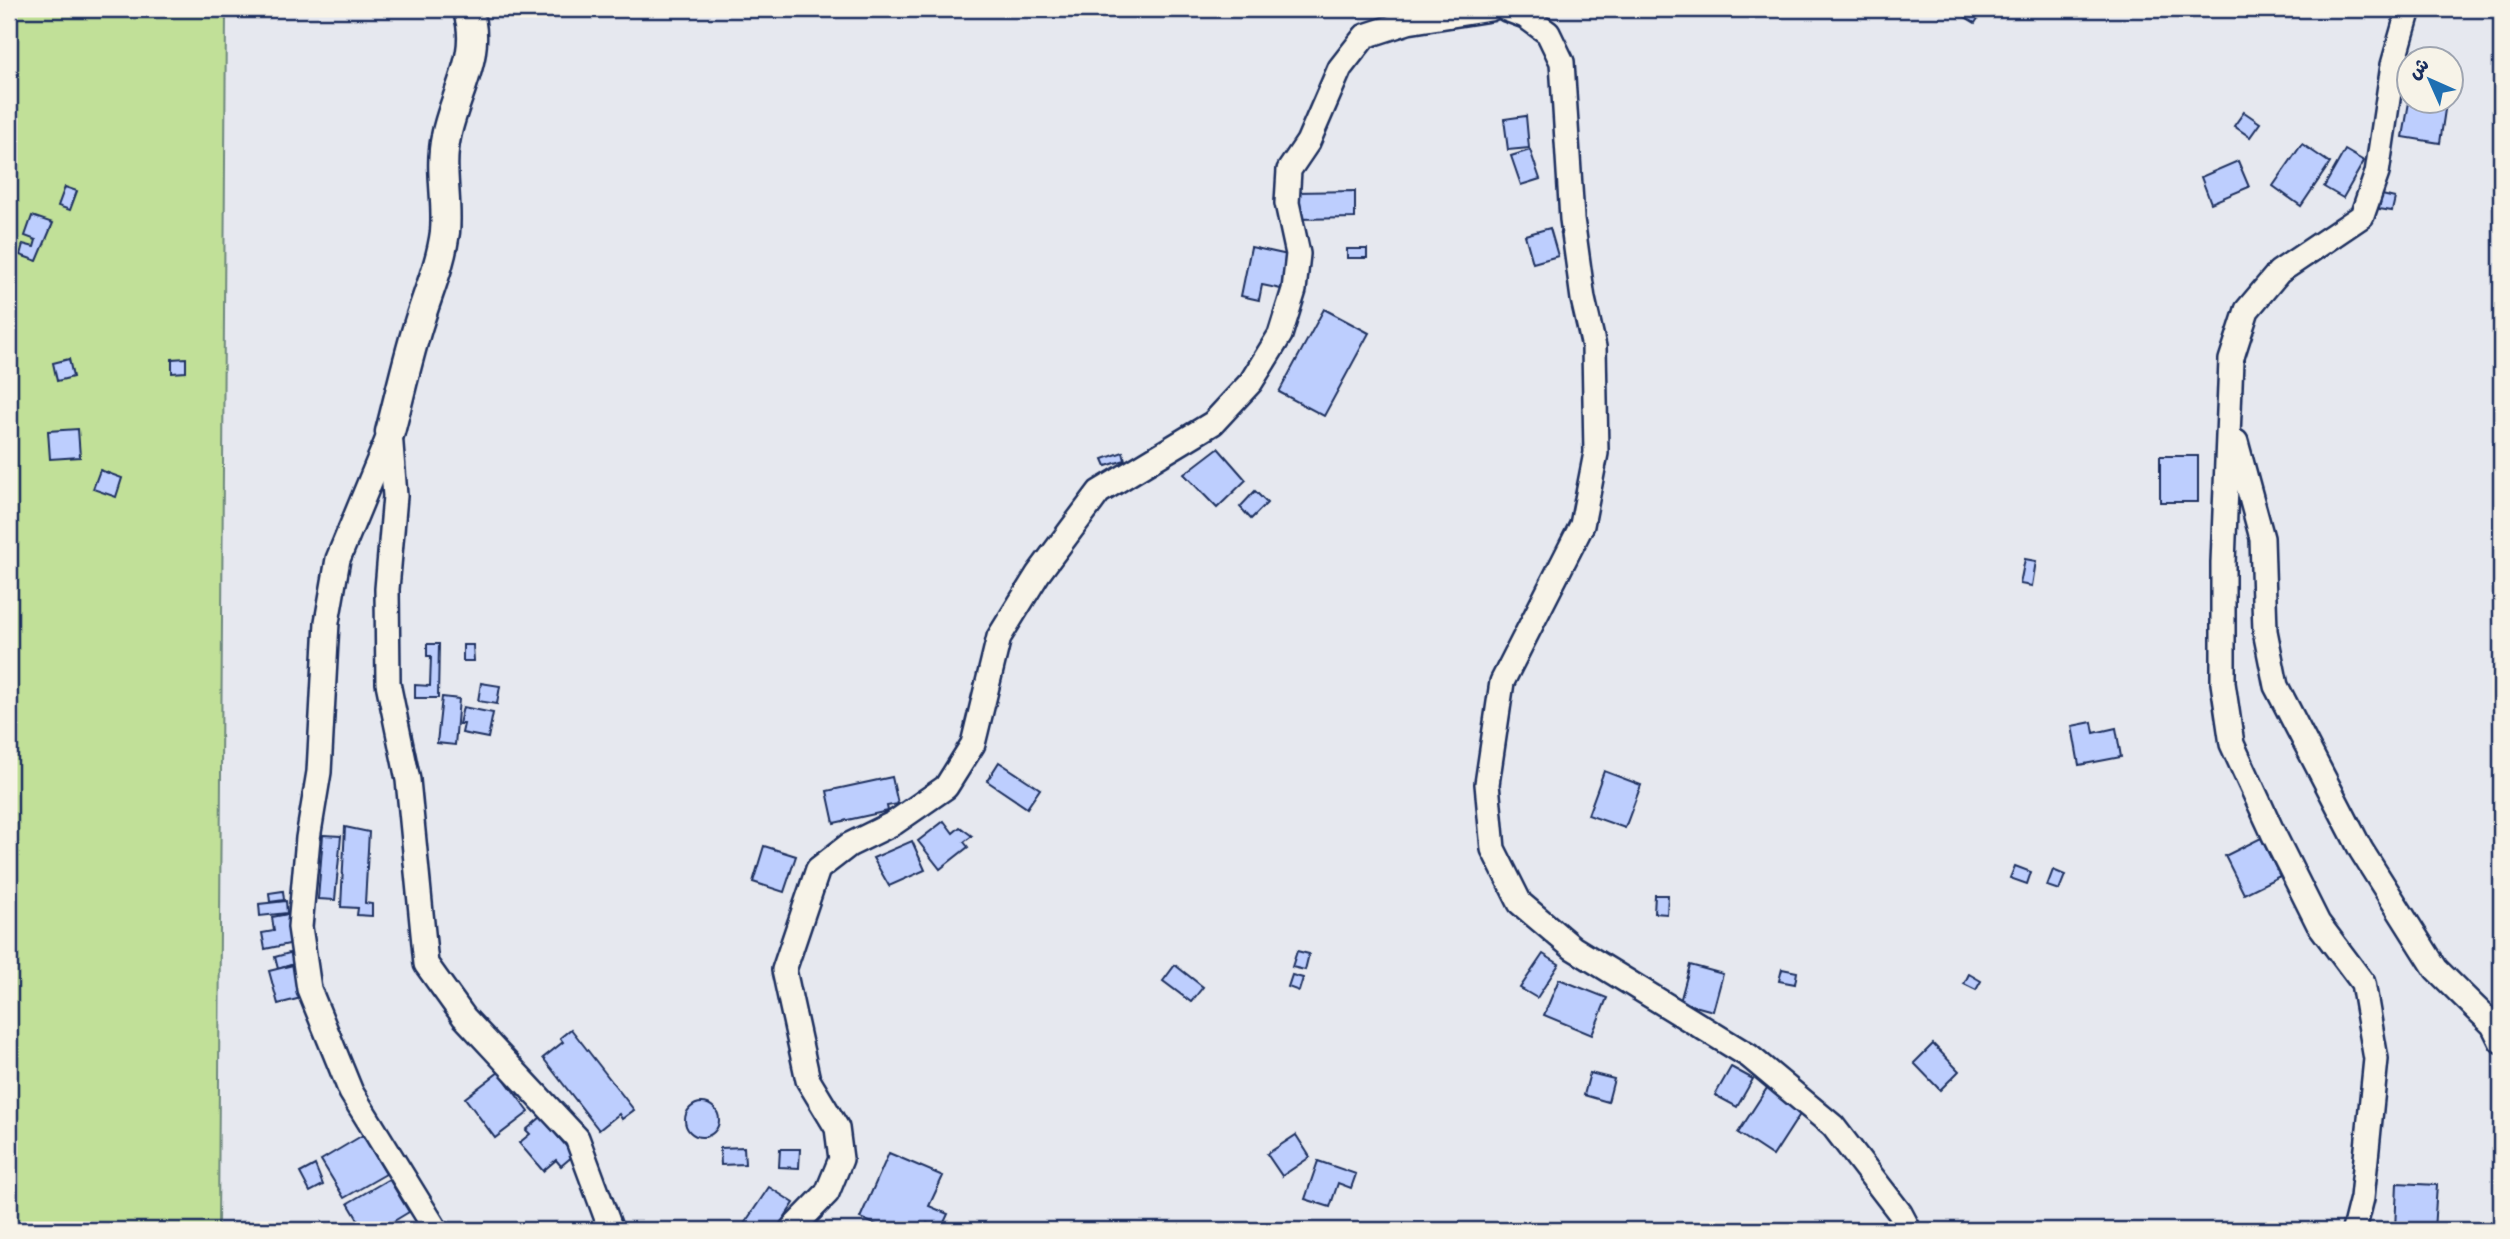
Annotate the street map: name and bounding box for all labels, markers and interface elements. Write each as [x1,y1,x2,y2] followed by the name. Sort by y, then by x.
[2394,46,2464,116] north arrow
[2401,51,2434,84] text: ش

